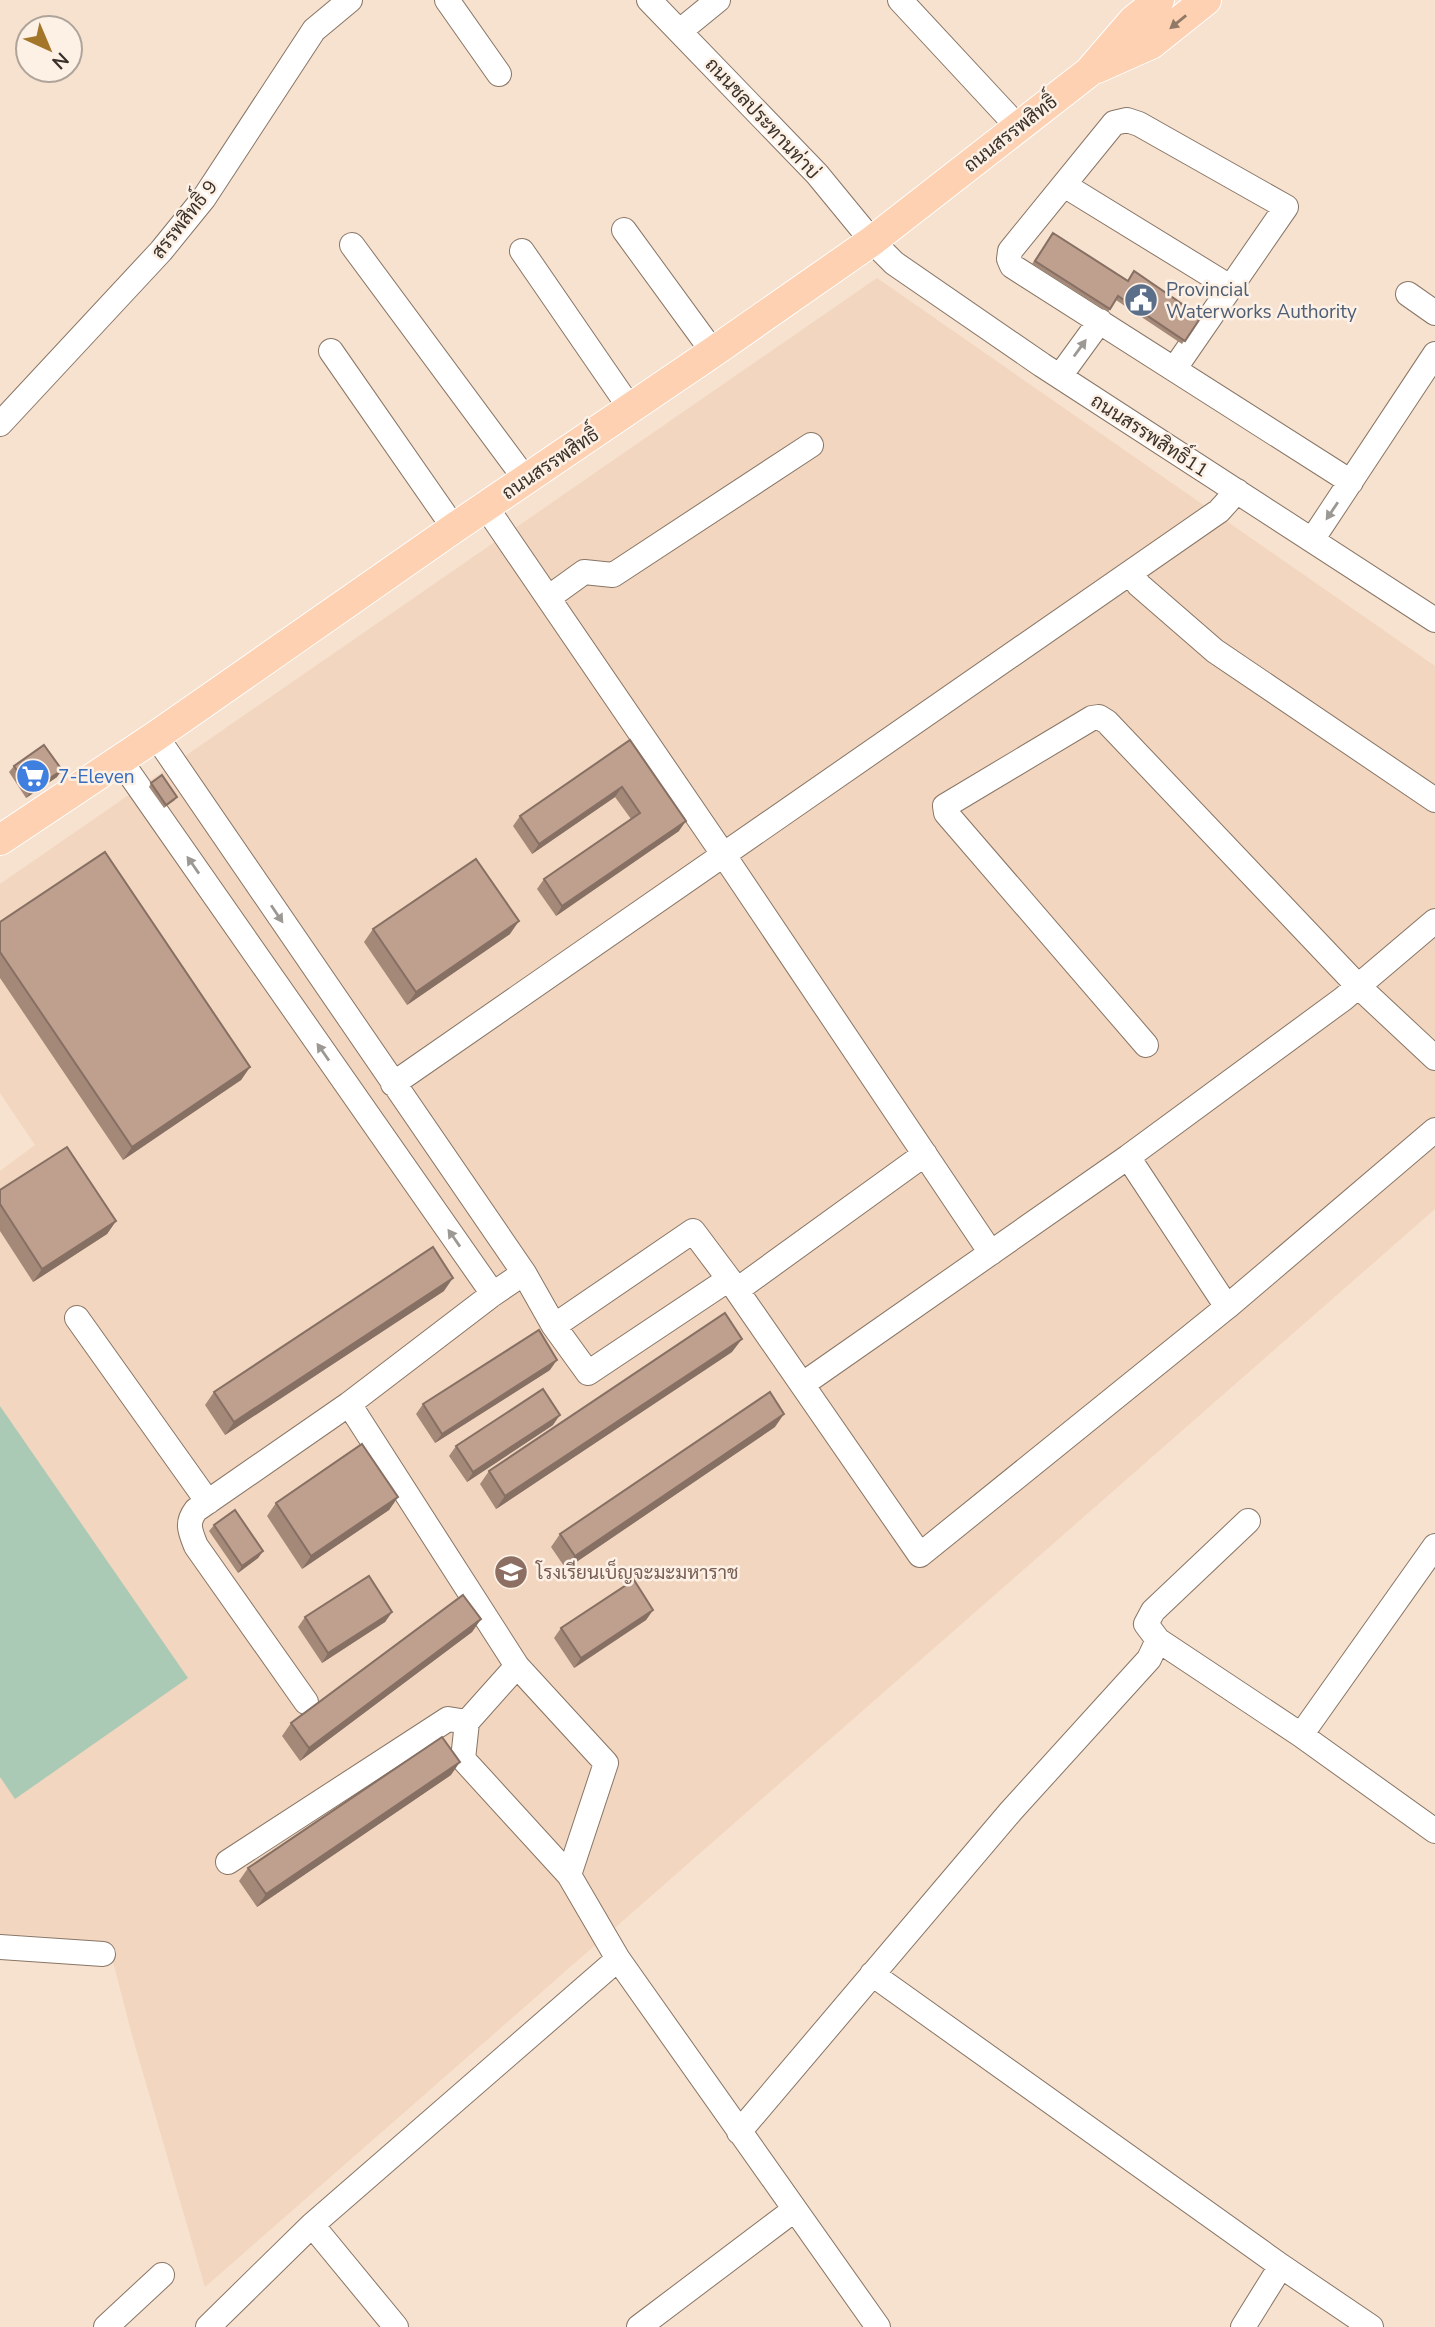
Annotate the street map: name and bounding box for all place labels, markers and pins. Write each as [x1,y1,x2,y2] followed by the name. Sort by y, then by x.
[1166,277,1357,325] place label: Provincial Waterworks Authority
[1122,281,1160,319] public building icon: Provincial Waterworks Authority
[14,757,52,795] supermarket icon: 7-Eleven
[58,764,135,790] place label: 7-Eleven
[492,1553,530,1591] school or university icon: โรงเรียนเบ็ญจะมะมหาราช
[535,1559,738,1586] place label: โรงเรียนเบ็ญจะมะมหาราช

